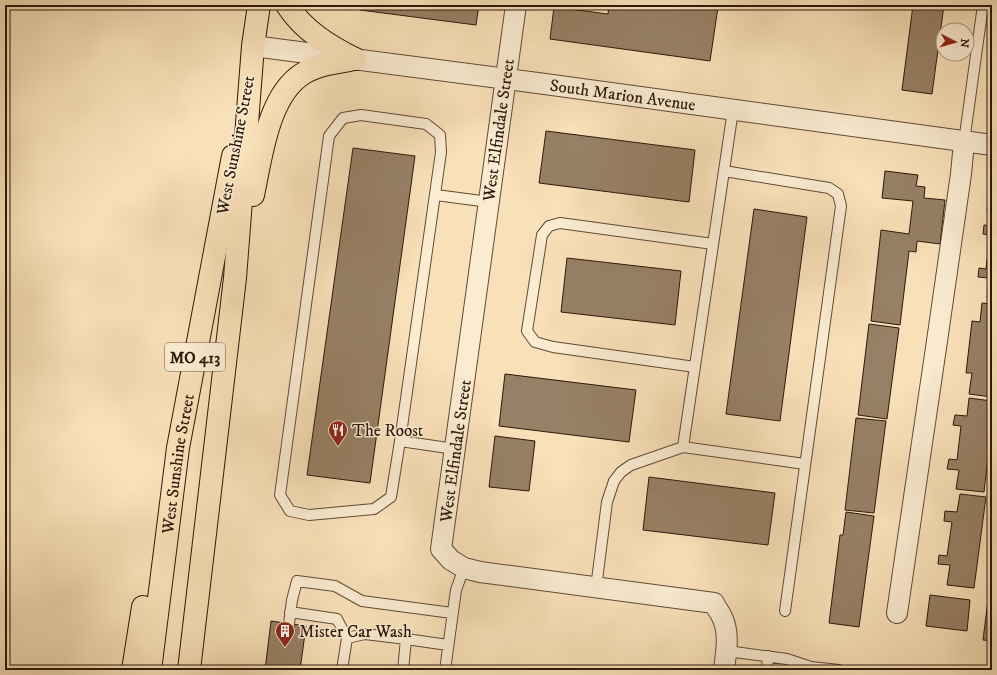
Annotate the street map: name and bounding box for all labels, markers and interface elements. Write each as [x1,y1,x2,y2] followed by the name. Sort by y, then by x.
[935,22,975,62] north arrow
[957,38,971,48] text: N
[478,57,520,204] street label: West Elfindale Street
[212,73,260,218] street label: West Sunshine Street
[548,75,697,116] street label: South Marion Avenue
[165,343,225,371] road number: MO 413
[435,378,477,525] street label: West Elfindale Street
[157,392,200,536] street label: West Sunshine Street
[327,419,349,447] restaurant icon: The Roost
[352,420,424,442] place label: The Roost
[274,620,296,648] building icon: Mister Car Wash
[299,621,412,643] place label: Mister Car Wash

